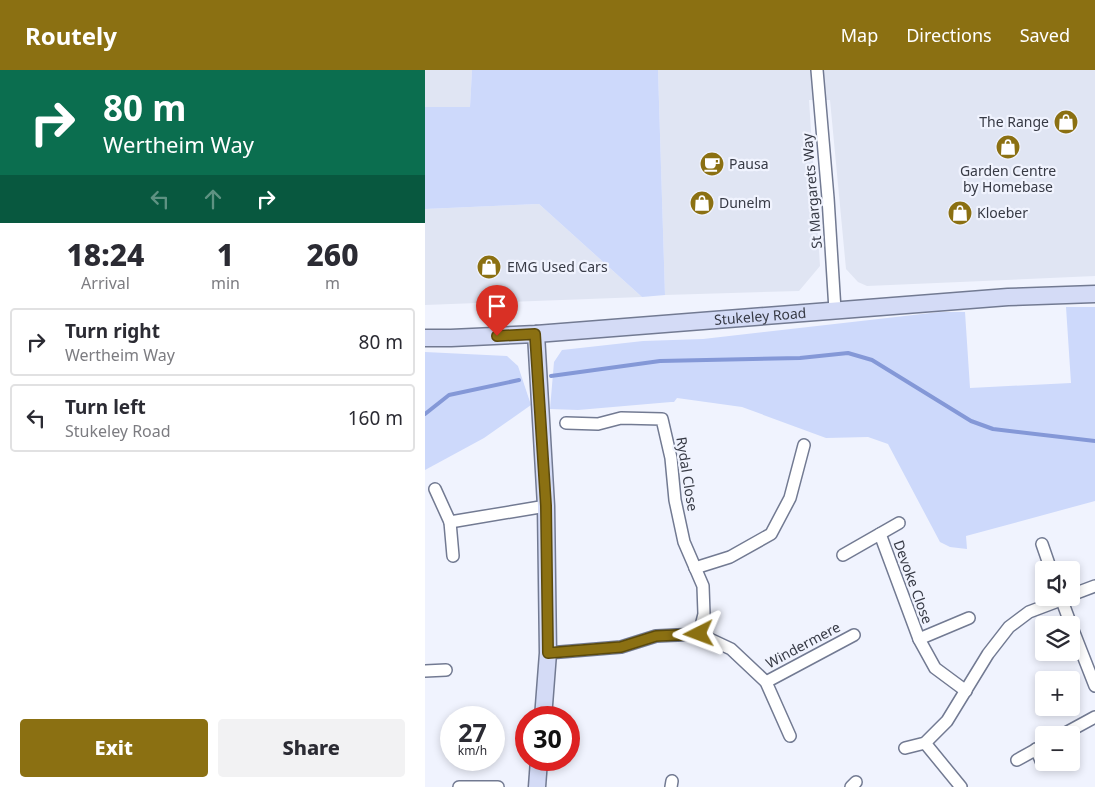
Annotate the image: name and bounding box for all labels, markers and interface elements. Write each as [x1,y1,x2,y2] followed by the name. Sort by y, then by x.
[25,19,117,52] text: Routely
[841,23,878,47] text: Map
[906,23,992,47] text: Directions
[1020,23,1070,47] text: Saved
[103,84,186,131] text: 80 m
[20,90,85,155] icon: right
[1053,109,1079,135] shop icon: The Range
[979,112,1049,131] place label: The Range
[103,129,254,159] text: Wertheim Way
[797,132,826,249] street label: St Margarets Way
[995,134,1021,160] shop icon: Garden Centre by Homebase
[699,151,725,177] cafe icon: Pausa
[729,154,769,173] place label: Pausa
[960,161,1056,196] place label: Garden Centre by Homebase
[146,185,174,213] icon: left
[199,185,227,213] icon: ahead
[252,185,280,213] icon: right
[689,190,715,216] shop icon: Dunelm
[719,193,771,212] place label: Dunelm
[947,200,973,226] shop icon: Kloeber
[977,203,1028,222] place label: Kloeber
[67,234,144,275] text: 18:24
[217,234,234,275] text: 1
[306,234,358,275] text: 260
[476,254,502,280] shop icon: EMG Used Cars
[507,257,608,276] place label: EMG Used Cars
[81,272,130,294] text: Arrival
[211,272,240,294] text: min
[325,272,340,294] text: m
[476,285,518,336] pin
[483,292,511,320] icon: arrive
[713,303,807,329] street label: Stukeley Road
[65,318,160,344] text: Turn right
[22,328,50,356] icon: right
[359,329,403,355] text: 80 m
[65,344,175,366] text: Wertheim Way
[65,394,146,420] text: Turn left
[22,404,50,432] icon: left
[348,405,403,431] text: 160 m
[65,420,171,442] text: Stukeley Road
[672,435,703,513] street label: Rydal Close
[889,537,937,627] street label: Devoke Close
[1035,561,1080,771] map controls
[1035,561,1080,606] button: sound
[672,607,724,659] position arrow
[1035,616,1080,661] button: layers
[762,617,843,672] street label: Windermere
[1035,671,1080,716] button: +
[515,706,580,771] speed limit sign: 30
[458,715,487,749] text: 27
[20,719,208,777] button: Exit
[218,719,405,777] button: Share
[1035,726,1080,771] button: −
[458,742,487,759] text: km/h

